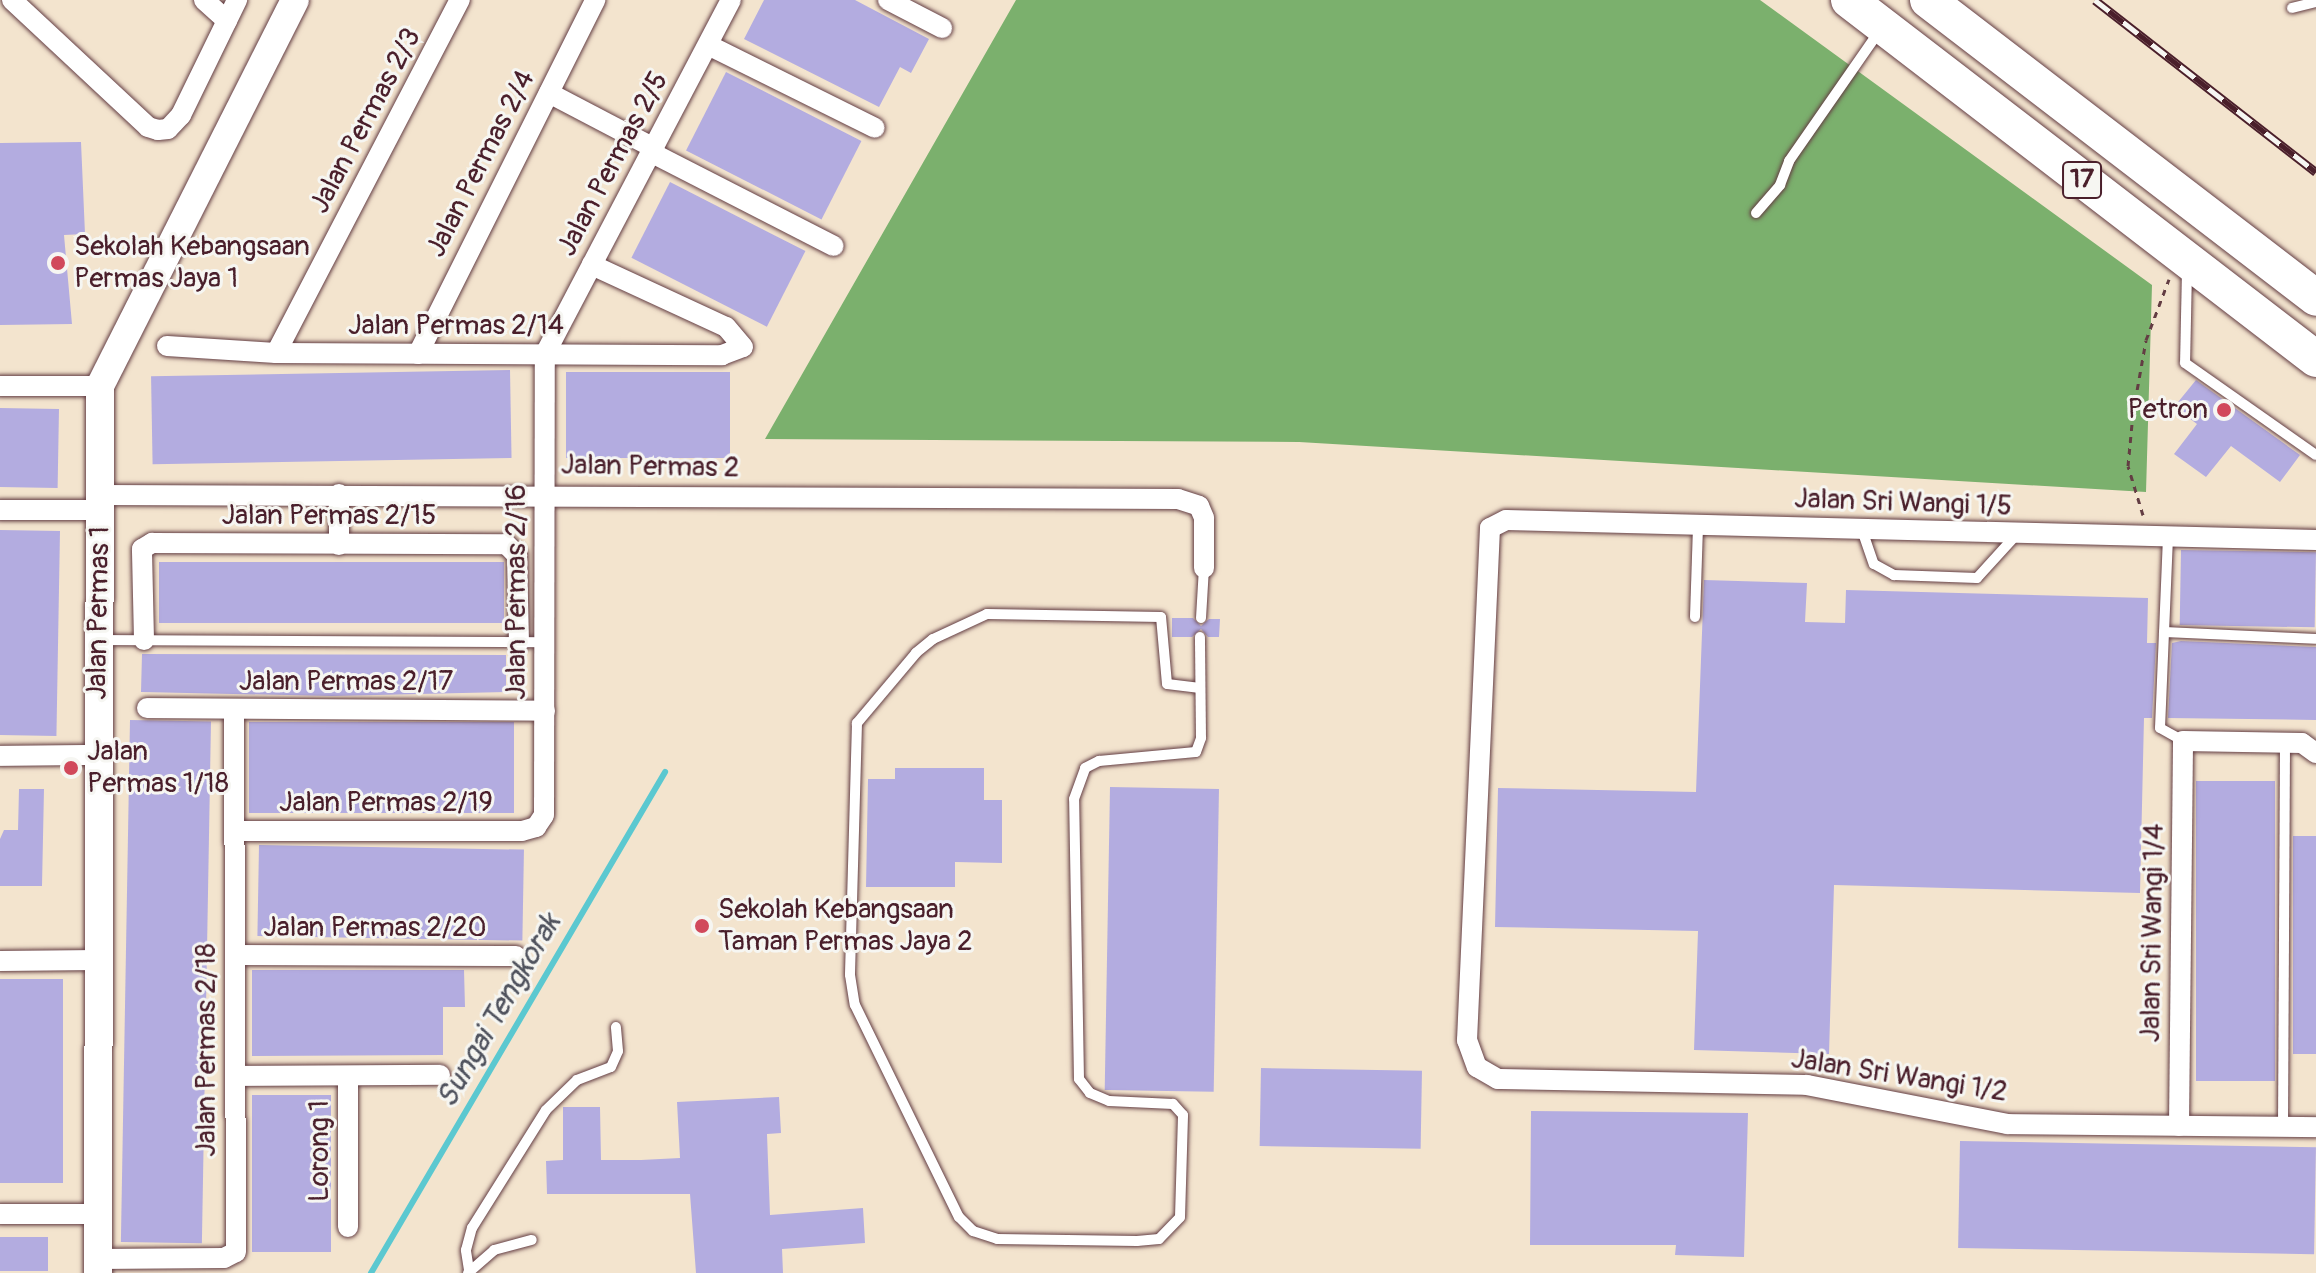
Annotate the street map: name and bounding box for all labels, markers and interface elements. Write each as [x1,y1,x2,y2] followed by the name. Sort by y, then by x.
[303,23,429,219] street label: Jalan Permas 2/3
[420,65,542,263] street label: Jalan Permas 2/4
[550,66,676,262] street label: Jalan Permas 2/5
[2062,158,2102,202] road number: 17
[74,230,310,296] place label: Sekolah Kebangsaan Permas Jaya 1
[49,254,67,272] marker: Sekolah Kebangsaan Permas Jaya 1
[348,309,564,343] street label: Jalan Permas 2/14
[2127,393,2208,427] place label: Petron
[2215,401,2233,419] marker: Petron
[560,449,740,485] street label: Jalan Permas 2
[1794,482,2012,524] street label: Jalan Sri Wangi 1/5
[500,484,534,700] street label: Jalan Permas 2/16
[222,499,436,533] street label: Jalan Permas 2/15
[81,526,117,700] street label: Jalan Permas 1
[239,665,453,699] street label: Jalan Permas 2/17
[87,735,229,801] place label: Jalan Permas 1/18
[62,759,80,777] marker: Jalan Permas 1/18
[279,786,493,820] street label: Jalan Permas 2/19
[2134,823,2172,1043] street label: Jalan Sri Wangi 1/4
[718,893,973,959] place label: Sekolah Kebangsaan Taman Permas Jaya 2
[429,908,569,1114] water label: Sungai Tengkorak
[263,911,487,945] street label: Jalan Permas 2/20
[693,917,711,935] marker: Sekolah Kebangsaan Taman Permas Jaya 2
[190,943,224,1157] street label: Jalan Permas 2/18
[1789,1042,2009,1110] street label: Jalan Sri Wangi 1/2
[303,1100,337,1202] street label: Lorong 1

